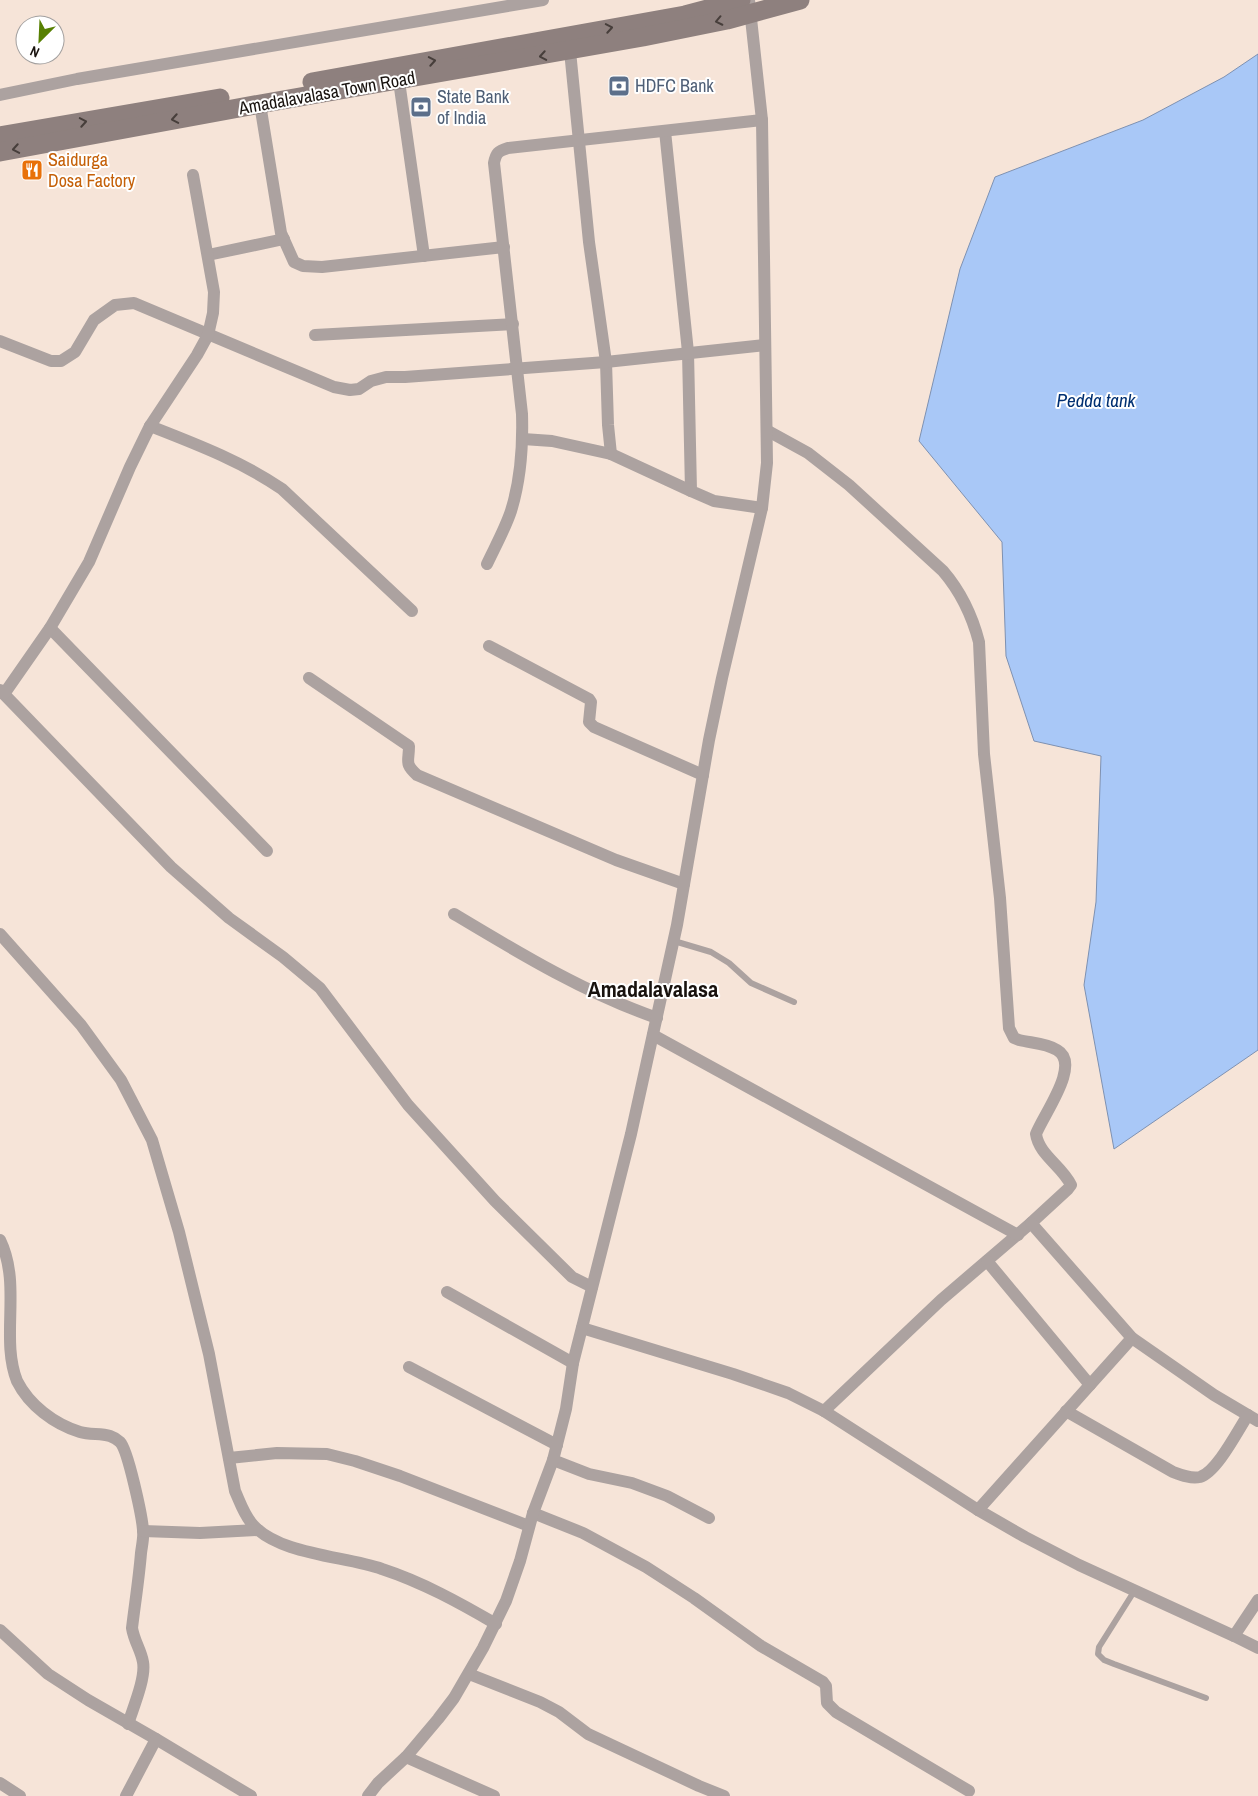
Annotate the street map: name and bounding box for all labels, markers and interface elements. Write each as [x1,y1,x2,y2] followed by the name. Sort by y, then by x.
[15,15,65,65] north arrow
[715,16,724,26] one-way arrow
[605,24,614,34] one-way arrow
[27,42,42,62] text: N
[538,50,547,60] one-way arrow
[428,56,437,66] one-way arrow
[236,65,417,120] street label: Amadalavalasa Town Road
[635,73,714,98] place label: HDFC Bank
[607,74,631,98] bank icon: HDFC Bank
[437,84,510,130] place label: State Bank of India
[409,95,433,119] bank icon: State Bank of India
[171,114,180,124] one-way arrow
[78,117,87,127] one-way arrow
[11,143,20,153] one-way arrow
[48,147,136,193] place label: Saidurga Dosa Factory
[20,158,44,182] restaurant icon: Saidurga Dosa Factory
[1057,387,1137,413] water label: Pedda tank
[588,974,718,1004] district label: Amadalavalasa

